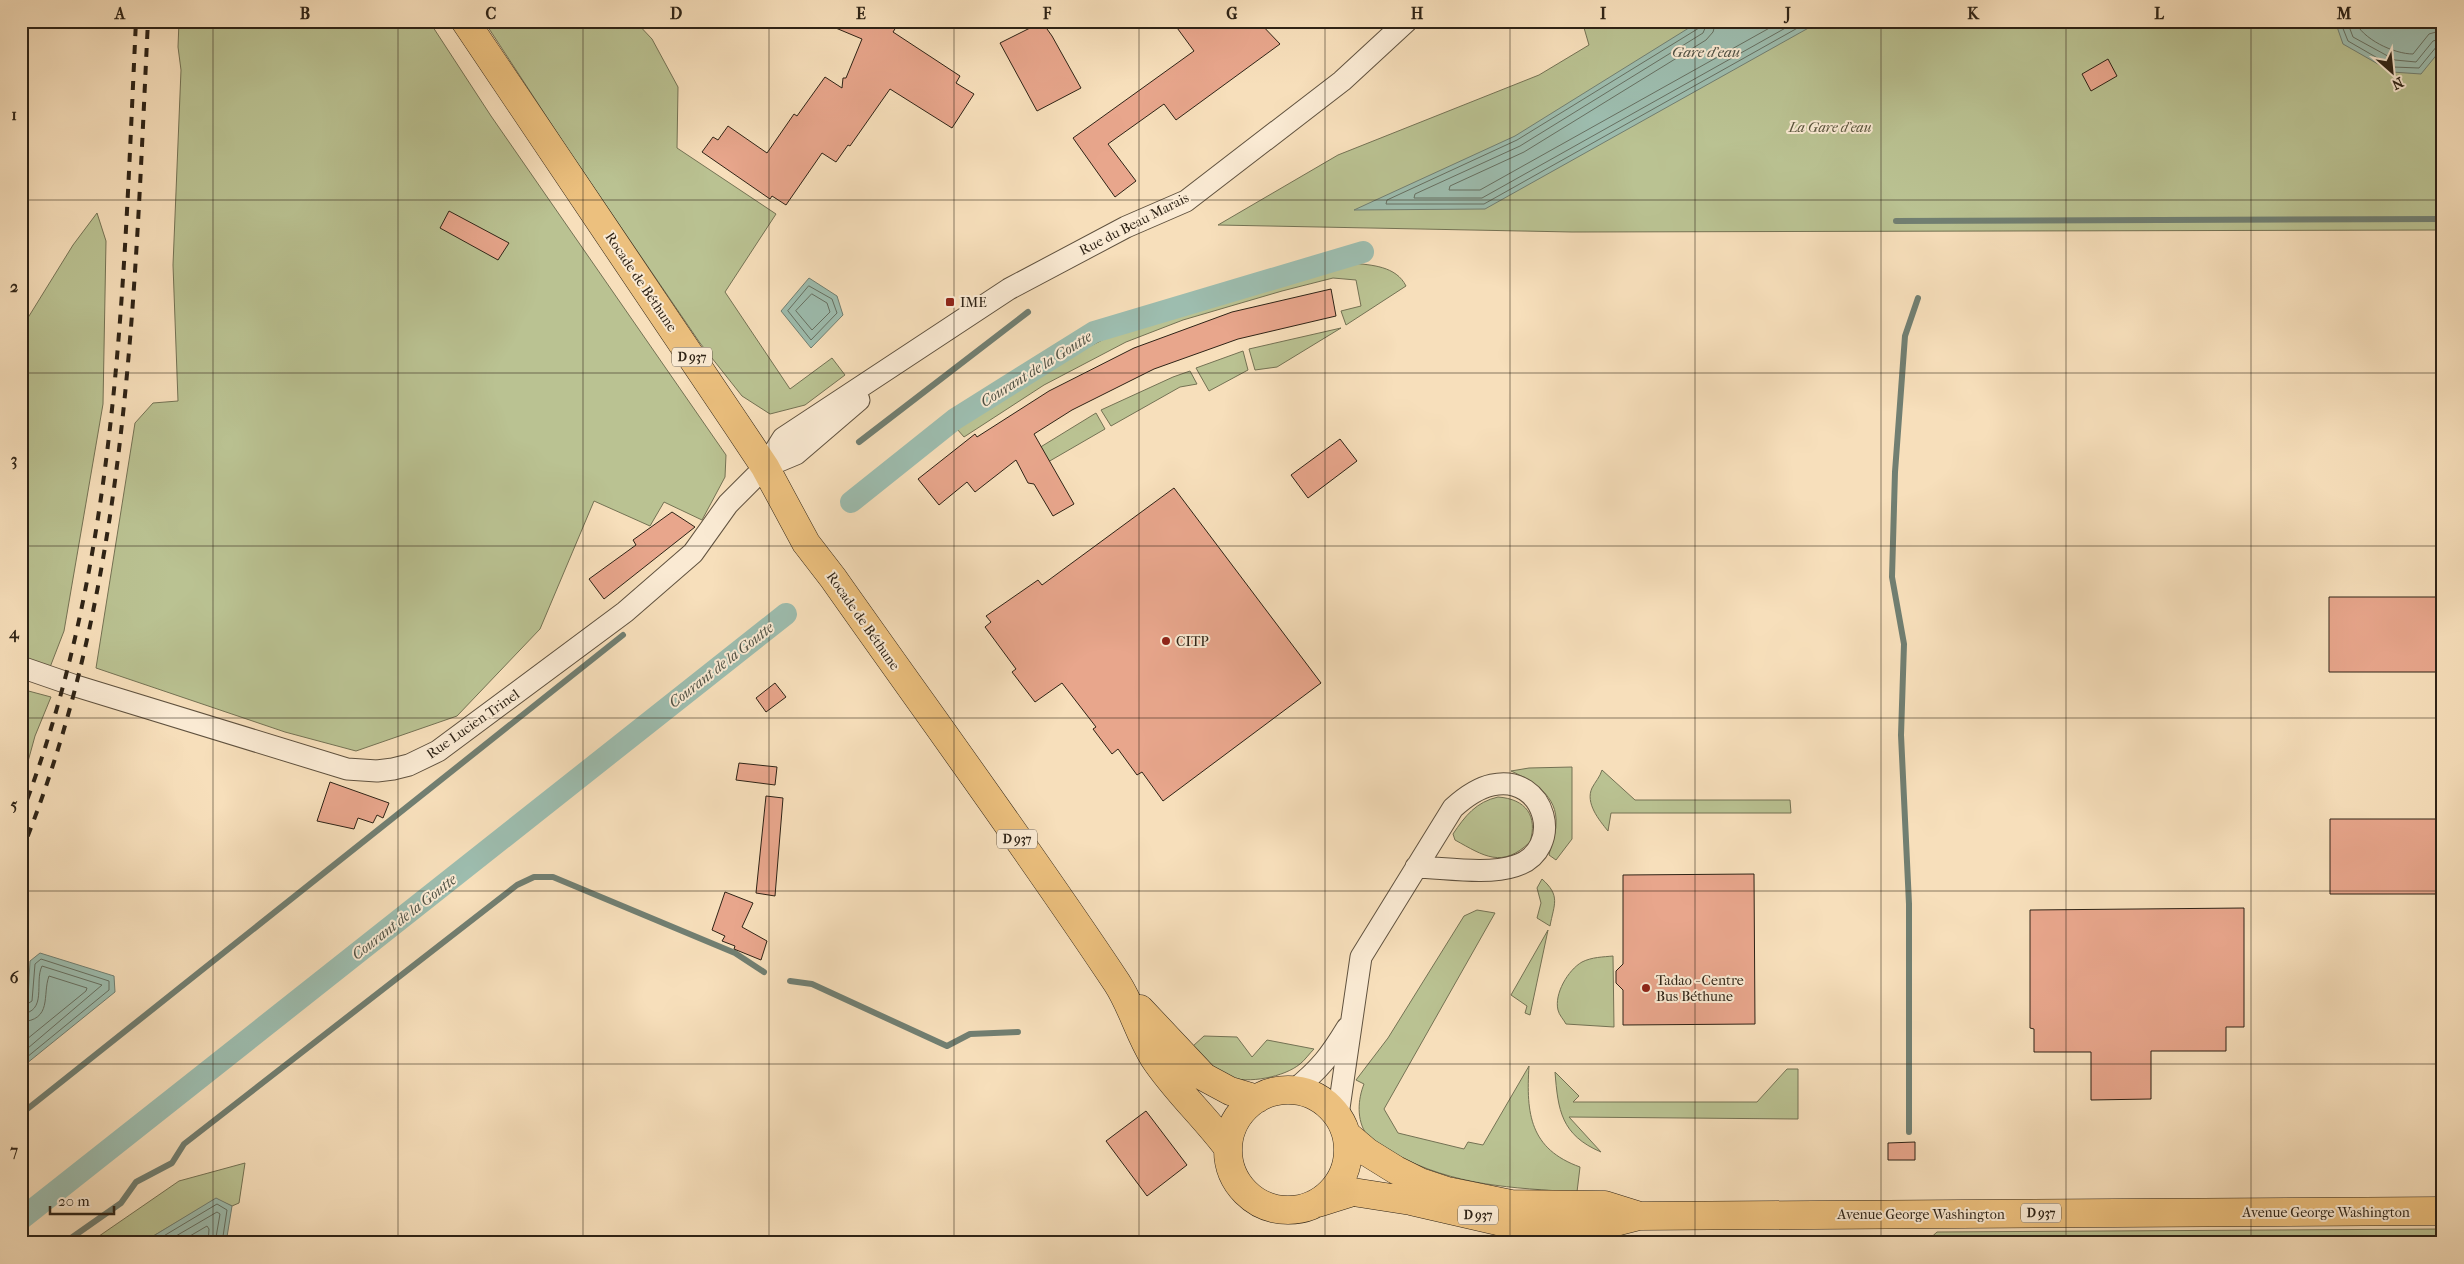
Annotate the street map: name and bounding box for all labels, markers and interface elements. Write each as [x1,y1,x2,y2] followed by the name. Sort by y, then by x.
[114,4,126,23] text: A
[300,4,310,23] text: B
[486,4,497,23] text: C
[670,4,682,23] text: D
[856,4,866,23] text: E
[1042,4,1052,23] text: F
[1226,4,1238,23] text: G
[1411,4,1424,23] text: H
[1600,4,1607,23] text: I
[1783,4,1791,24] text: J
[1967,4,1980,23] text: K
[2154,4,2164,23] text: L
[2336,4,2352,23] text: M
[1672,43,1740,61] water label: Gare d'eau
[2366,48,2416,98] north arrow
[2389,73,2406,93] text: N
[11,105,17,124] text: 1
[1788,119,1872,136] park label: La Gare d'eau
[1076,189,1192,259] street label: Rue du Beau Marais
[601,229,681,335] street label: Rocade de Béthune
[10,277,18,296] text: 2
[960,294,987,311] place label: IME
[944,296,956,308] marker: IME
[977,327,1096,411] water label: Courant de la Goutte
[672,348,712,367] road number: D 937
[11,450,17,470] text: 3
[823,568,903,674] street label: Rocade de Béthune
[665,618,778,711] water label: Courant de la Goutte
[8,623,20,643] text: 4
[1176,633,1209,650] place label: CITP
[1160,635,1172,647] marker: CITP
[423,686,523,762] street label: Rue Lucien Trinel
[11,795,18,814] text: 5
[997,830,1037,849] road number: D 937
[348,870,461,963] water label: Courant de la Goutte
[10,968,19,987] text: 6
[1656,972,1744,1005] place label: Tadao - Centre Bus Béthune
[1640,982,1652,994] marker: Tadao - Centre Bus Béthune
[9,1141,18,1160] text: 7
[50,1184,114,1216] scale bar
[58,1192,90,1210] text: 20 m
[2021,1204,2061,1222] road number: D 937
[2241,1204,2410,1221] street label: Avenue George Washington
[1458,1206,1498,1224] road number: D 937
[1836,1206,2005,1223] street label: Avenue George Washington

